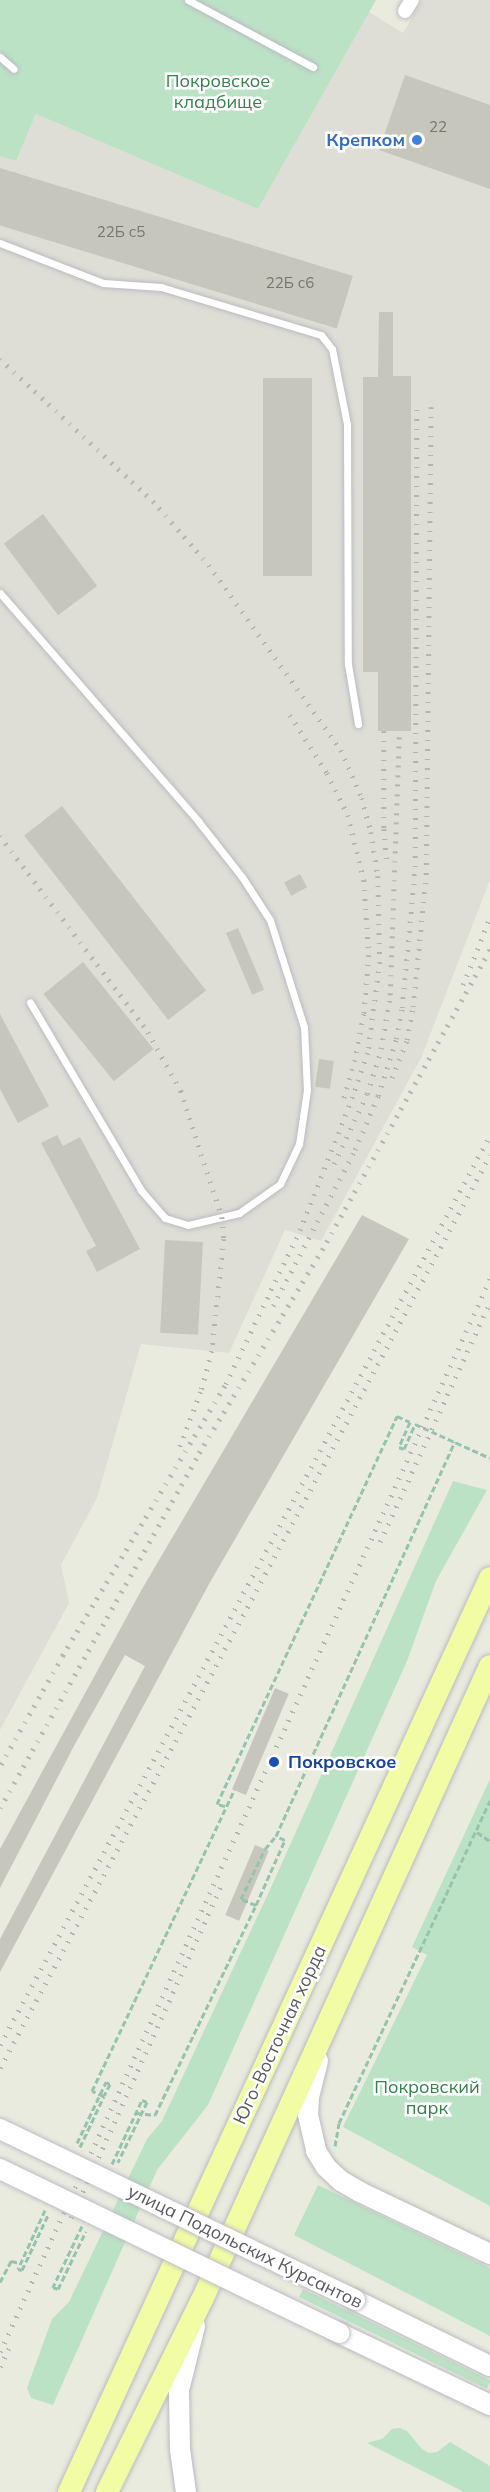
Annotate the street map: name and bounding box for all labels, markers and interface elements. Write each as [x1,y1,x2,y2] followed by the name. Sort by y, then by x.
[166,71,270,113] park label: Покровское кладбище
[429,118,447,136] house number: 22
[326,129,405,151] place label: Крепком
[410,133,424,147] marker: Крепком
[97,223,145,241] house number: 22Б с5
[266,274,314,292] house number: 22Б с6
[288,1751,396,1773] place label: Покровское
[265,1753,283,1771] marker: Покровское
[229,1942,331,2128] street label: Юго-Восточная хорда
[374,2077,480,2120] park label: Покровский парк
[124,2181,366,2313] street label: улица Подольских Курсантов

